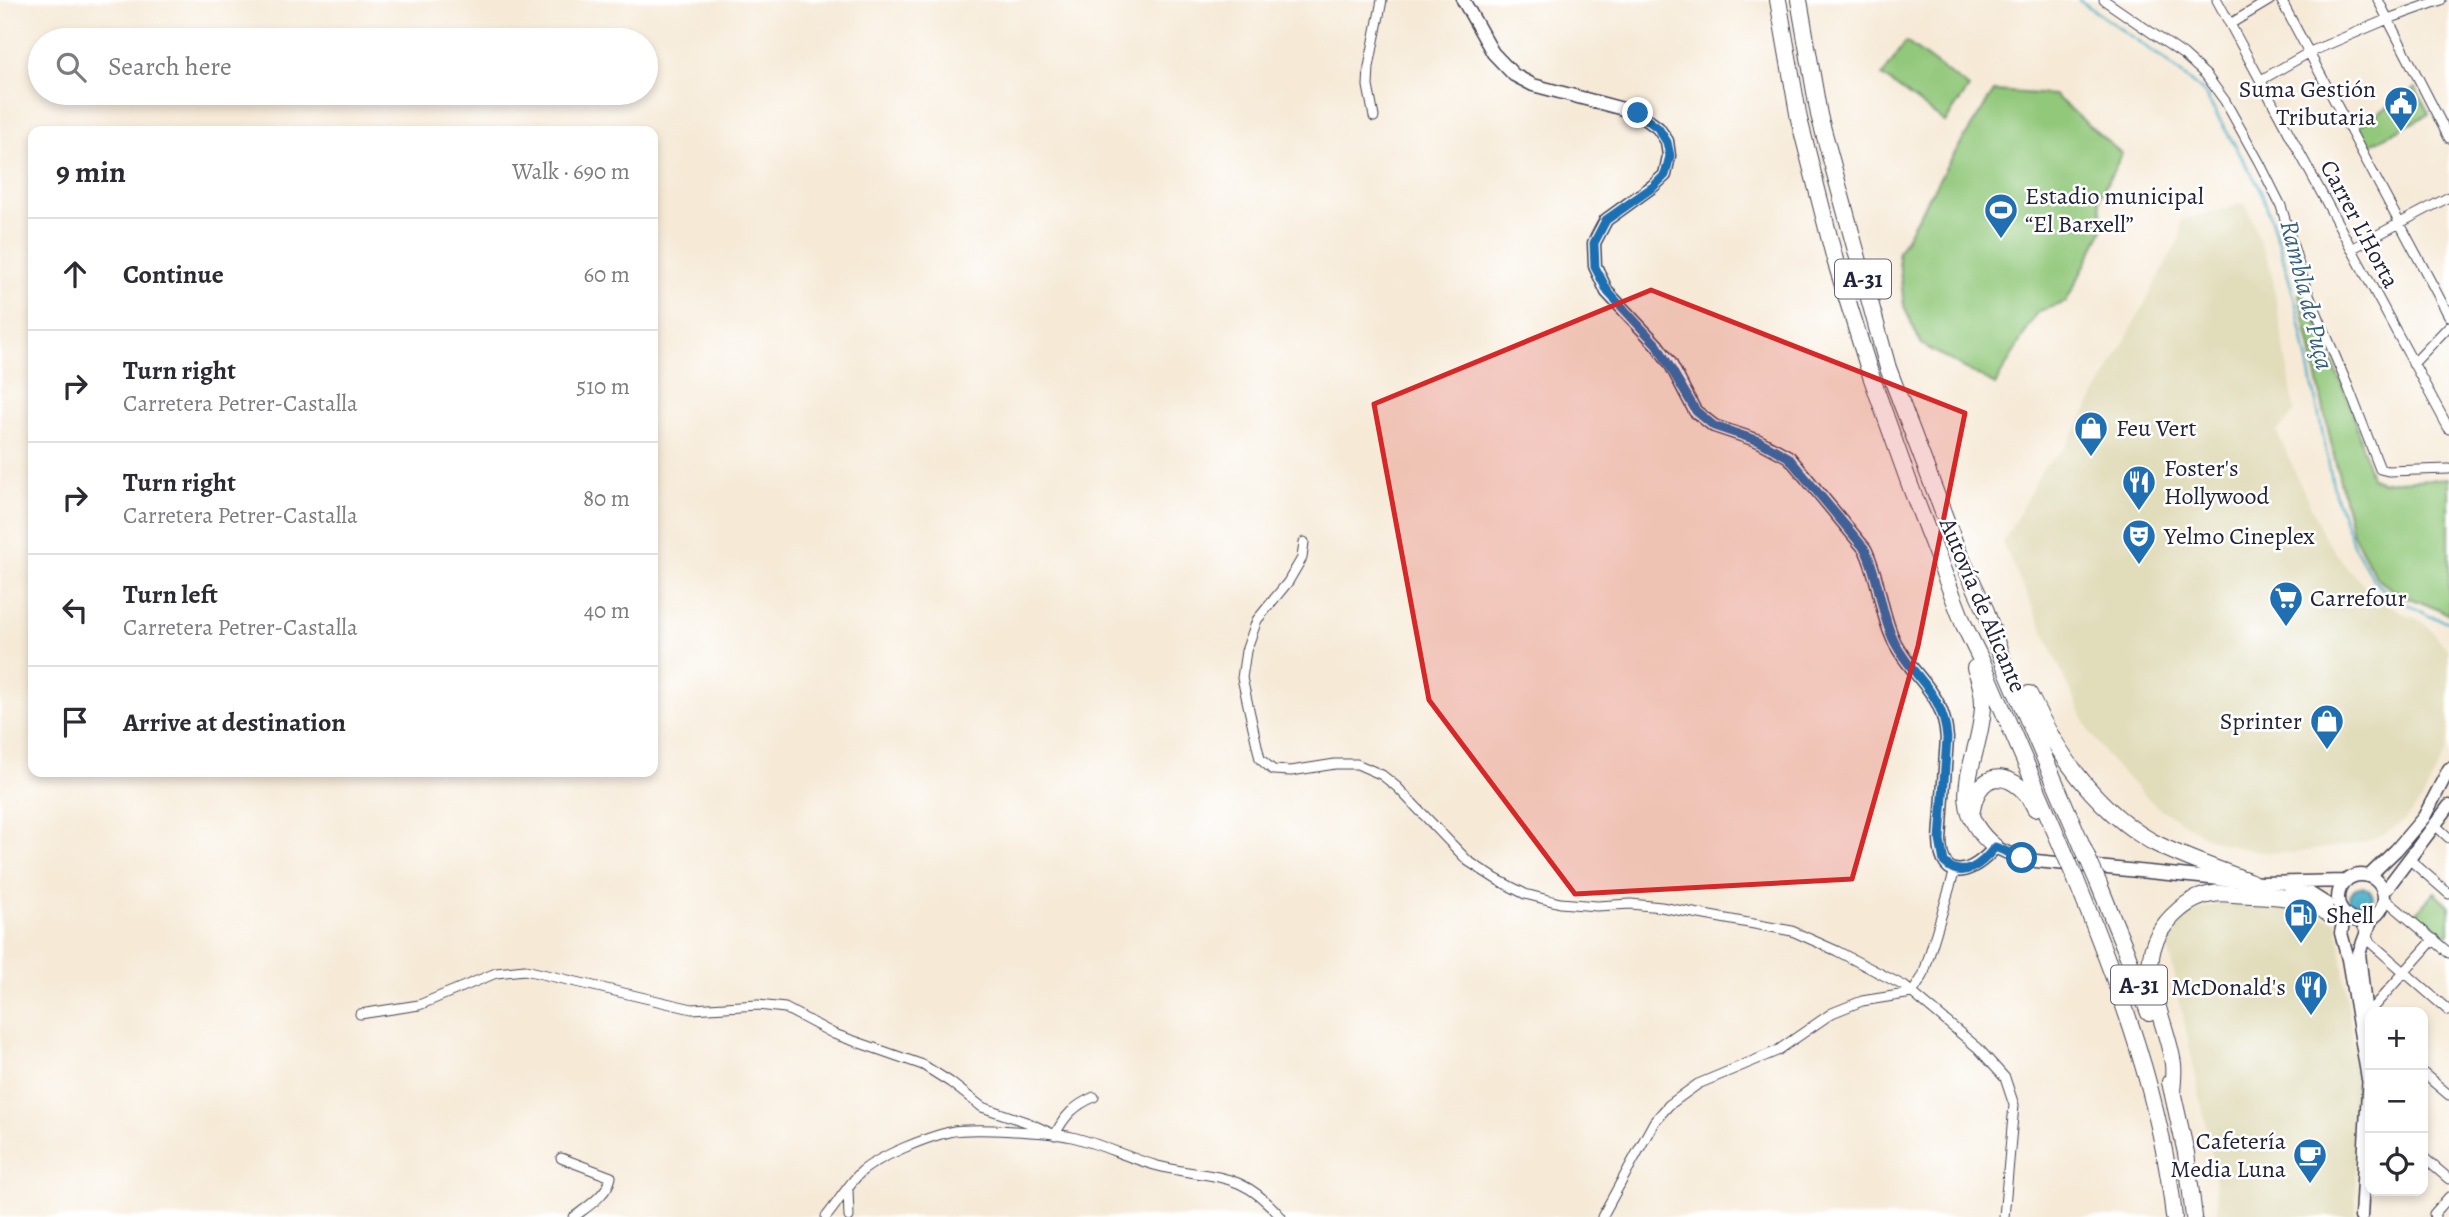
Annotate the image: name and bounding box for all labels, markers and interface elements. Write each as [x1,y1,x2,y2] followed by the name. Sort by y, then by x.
[28,28,658,105] search box
[52,48,90,86] icon: search
[108,49,232,84] text: Search here
[2239,73,2377,133] place label: Suma Gestión Tributaria
[2382,84,2420,133] public building icon: Suma Gestión Tributaria
[1622,97,1653,128] route end
[56,152,126,192] text: 9 min
[2313,154,2408,294] street label: Carrer L'Horta
[512,156,630,187] text: Walk · 690 m
[2025,180,2204,240] place label: Estadio municipal “El Barxell”
[1982,191,2020,240] sports icon: Estadio municipal “El Barxell”
[2272,217,2342,373] water label: Rambla de Puça
[56,255,94,293] icon: ahead
[123,257,224,292] text: Continue
[583,259,630,290] text: 60 m
[1835,260,1891,298] road number: A-31
[123,353,236,388] text: Turn right
[56,367,94,405] icon: right
[576,371,630,402] text: 510 m
[123,388,358,419] text: Carretera Petrer-Castalla
[2072,409,2110,458] shop icon: Feu Vert
[2116,412,2196,444] place label: Feu Vert
[2164,452,2269,512] place label: Foster's Hollywood
[2120,463,2158,512] restaurant icon: Foster's Hollywood
[123,465,236,500] text: Turn right
[56,479,94,517] icon: right
[583,483,630,514] text: 80 m
[123,500,358,531] text: Carretera Petrer-Castalla
[1931,512,2034,697] street label: Autovía de Alicante
[2120,517,2158,566] theatre icon: Yelmo Cineplex
[2163,520,2315,552] place label: Yelmo Cineplex
[123,577,218,612] text: Turn left
[2267,579,2305,628] supermarket icon: Carrefour
[2310,582,2407,614] place label: Carrefour
[56,591,94,629] icon: left
[584,595,630,626] text: 40 m
[123,612,358,643] text: Carretera Petrer-Castalla
[2308,702,2346,751] shop icon: Sprinter
[56,703,94,741] icon: arrive
[123,705,346,740] text: Arrive at destination
[2220,705,2302,737] place label: Sprinter
[2006,842,2037,873] route start
[2282,896,2320,945] fuel station icon: Shell
[2326,899,2374,931] place label: Shell
[2111,966,2167,1004] road number: A-31
[2292,968,2330,1017] restaurant icon: McDonald's
[2171,971,2286,1003] place label: McDonald's
[2365,1007,2428,1196] map controls
[2365,1007,2428,1070] button: +
[2365,1070,2428,1133] button: −
[2170,1125,2287,1185] place label: Cafetería Media Luna
[2365,1133,2428,1196] button: locate
[2291,1136,2329,1185] cafe icon: Cafetería Media Luna

